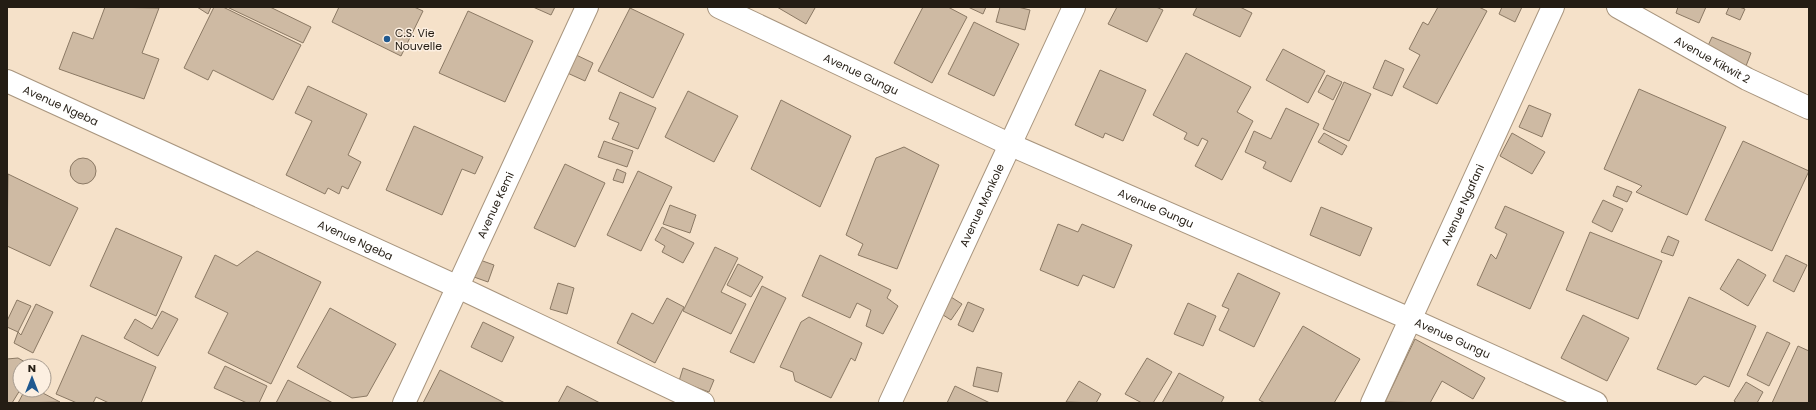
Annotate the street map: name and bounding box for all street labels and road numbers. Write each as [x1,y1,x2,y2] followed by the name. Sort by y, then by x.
[1672,32,1753,87] street label: Avenue Kikwit 2
[821,49,901,99] street label: Avenue Gungu
[20,81,101,130] street label: Avenue Ngeba
[956,161,1008,250] street label: Avenue Monkole
[1437,161,1488,248] street label: Avenue Ngafani
[473,169,518,241] street label: Avenue Kemi
[1115,185,1196,232] street label: Avenue Gungu
[315,216,396,264] street label: Avenue Ngeba
[1412,314,1493,362] street label: Avenue Gungu

